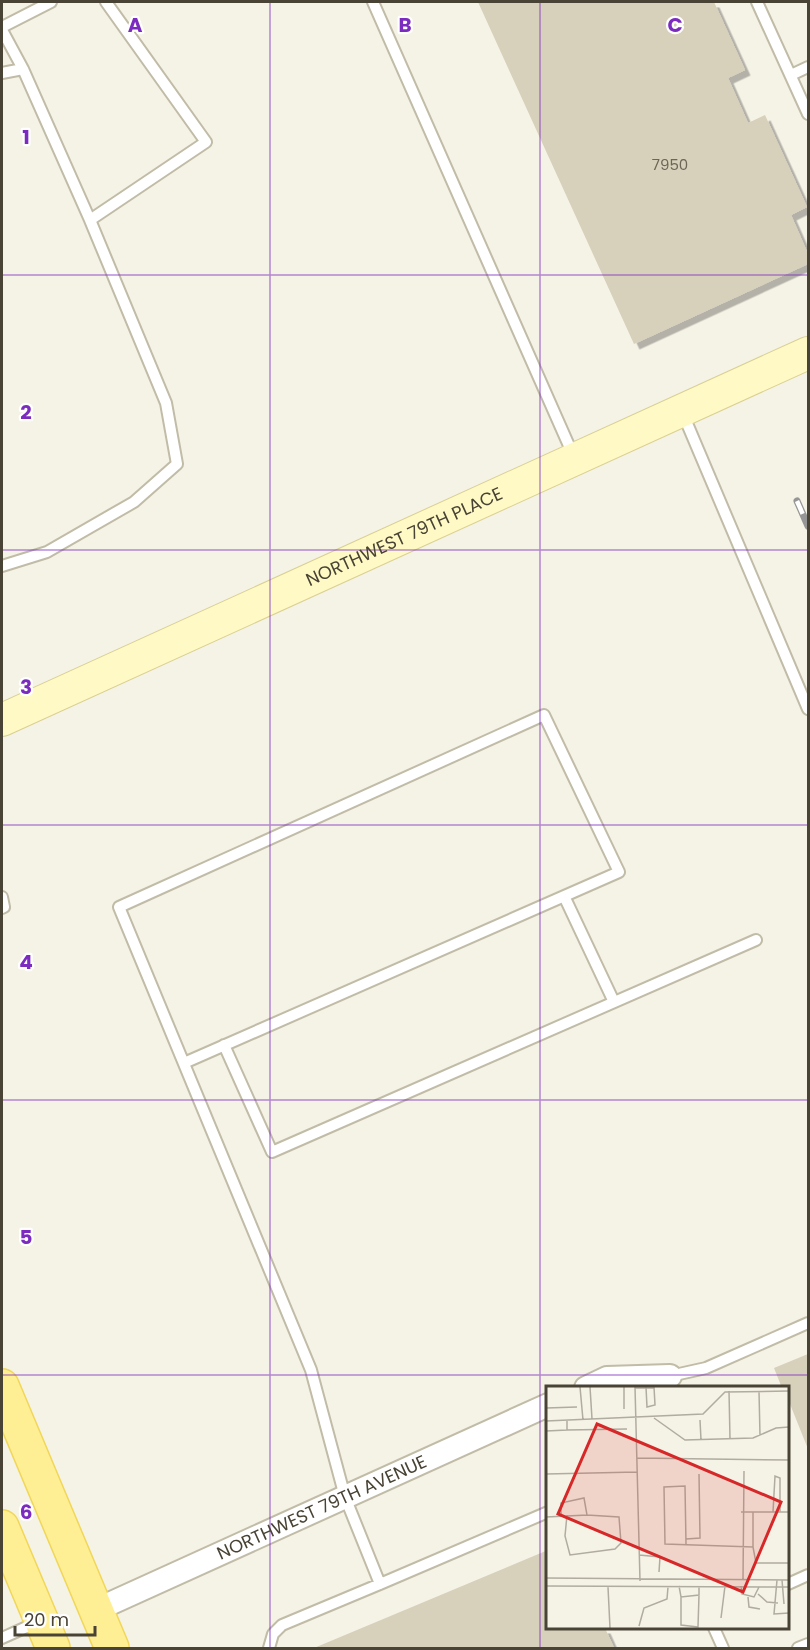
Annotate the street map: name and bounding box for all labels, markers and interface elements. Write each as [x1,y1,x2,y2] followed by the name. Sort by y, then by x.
[128,11,143,39] text: A
[398,11,412,39] text: B
[667,11,683,39] text: C
[22,123,30,151] text: 1
[652,154,688,175] house number: 7950
[20,398,32,426] text: 2
[302,481,506,592] street label: NORTHWEST 79TH PLACE
[20,673,32,701] text: 3
[19,948,33,976] text: 4
[20,1223,33,1251] text: 5
[546,1386,789,1629] inset map
[213,1449,431,1566] street label: NORTHWEST 79TH AVENUE
[20,1498,32,1526] text: 6
[15,1599,94,1637] scale bar
[24,1607,69,1632] text: 20 m

